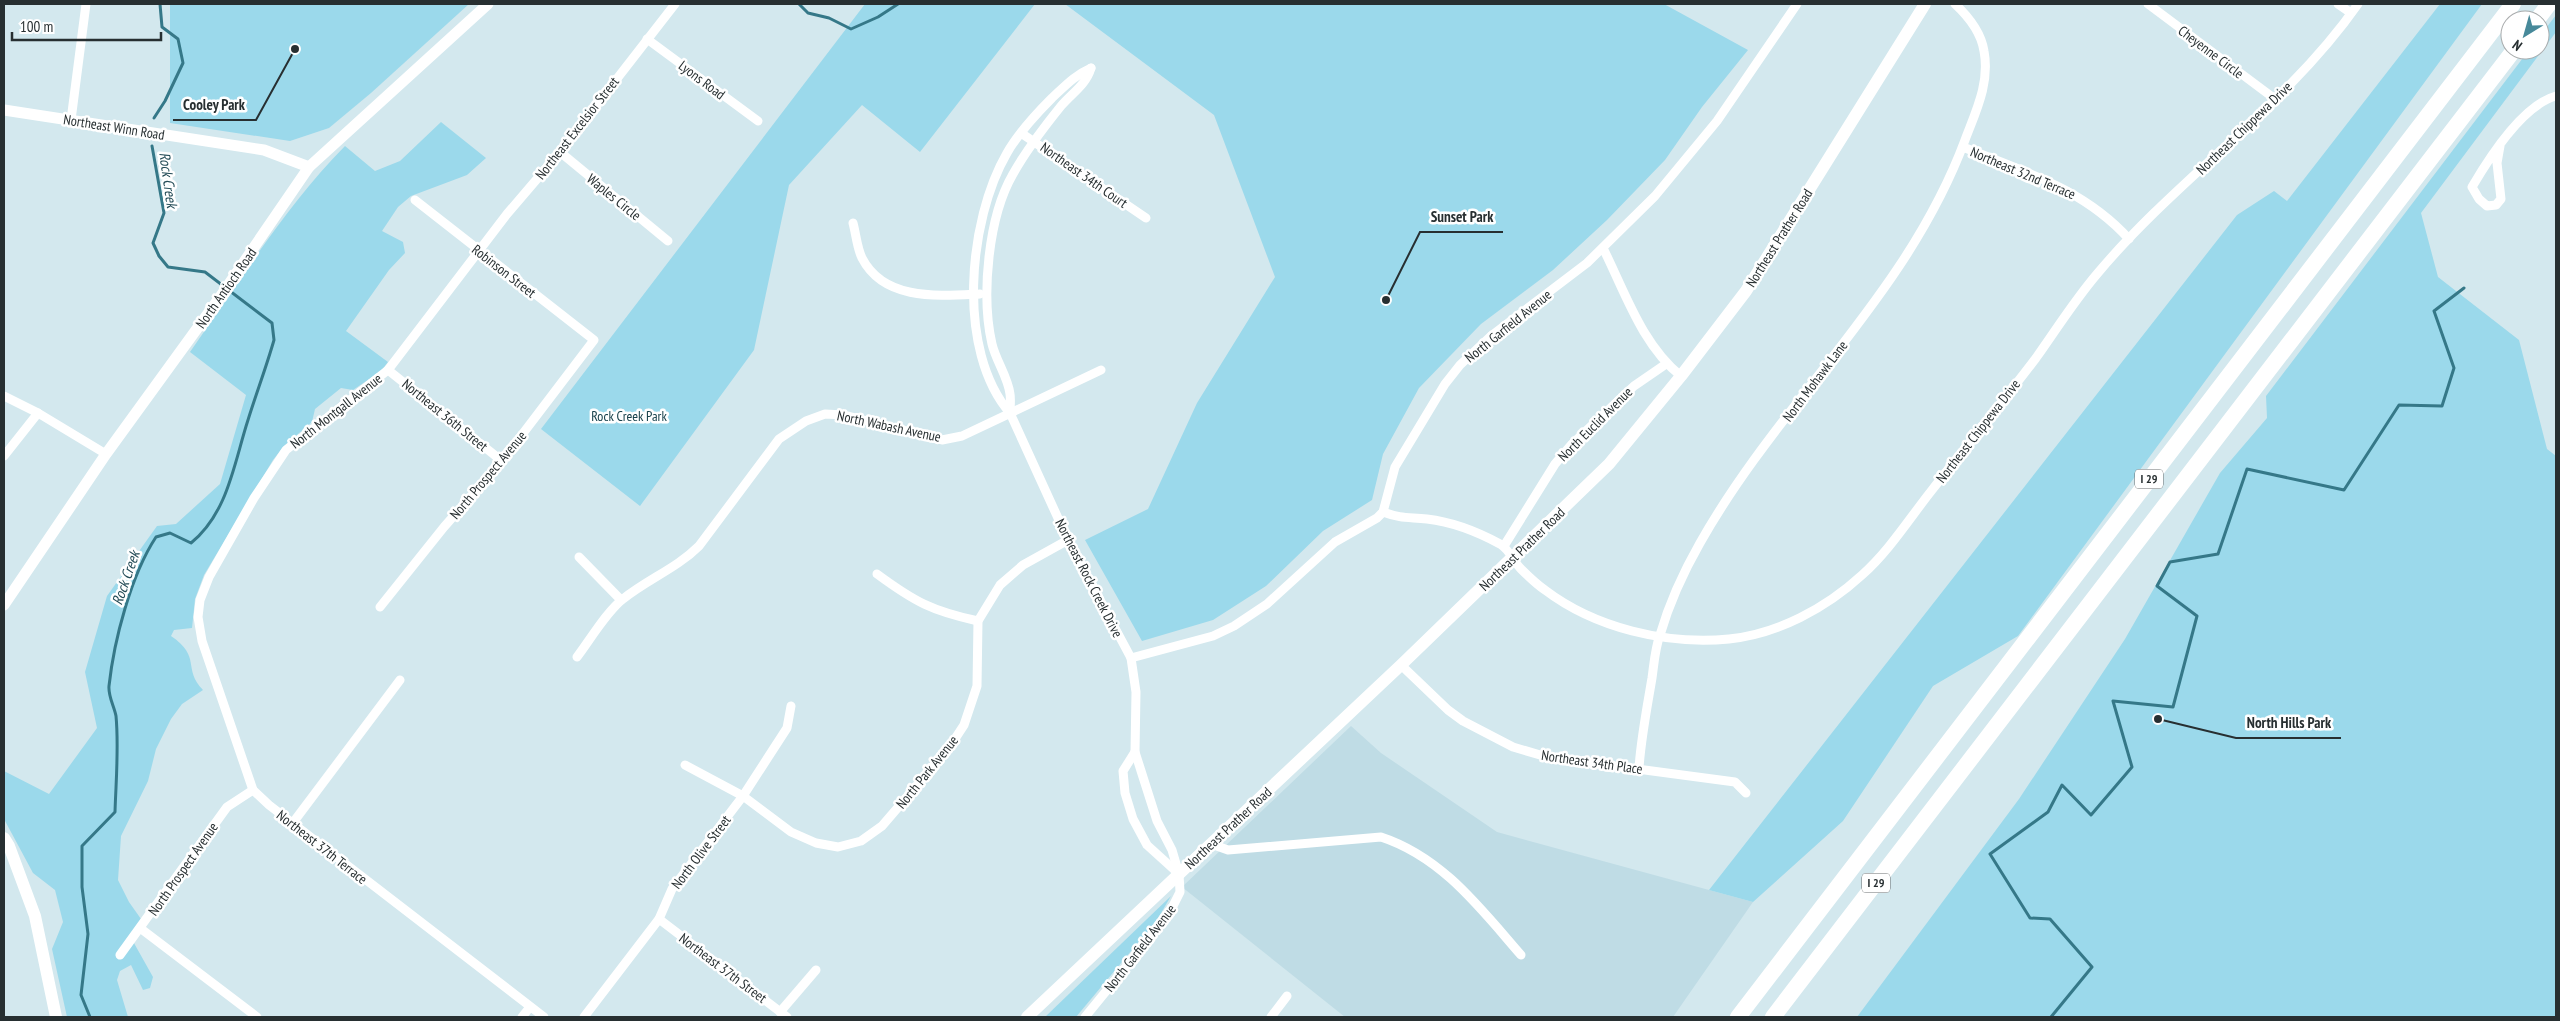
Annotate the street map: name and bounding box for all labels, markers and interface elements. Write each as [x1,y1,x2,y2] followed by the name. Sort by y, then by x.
[12,10,161,42] scale bar
[2500,10,2550,60] north arrow
[20,17,53,36] text: 100 m
[2175,21,2248,83] street label: Cheyenne Circle
[2509,36,2526,55] text: N
[675,57,729,103] street label: Lyons Road
[531,73,623,183] street label: Northeast Excelsior Street
[2192,77,2296,178] street label: Northeast Chippewa Drive
[173,90,256,120] callout: Cooley Park
[183,95,246,114] text: Cooley Park
[62,110,166,144] street label: Northeast Winn Road
[1037,138,1131,212] street label: Northeast 34th Court
[1968,143,2078,203] street label: Northeast 32nd Terrace
[155,151,182,211] water label: Rock Creek
[583,170,645,224] street label: Waples Circle
[1742,186,1816,290] street label: Northeast Prather Road
[1420,202,1503,232] callout: Sunset Park
[1431,207,1494,226] text: Sunset Park
[468,240,540,302] street label: Robinson Street
[192,244,260,332] street label: North Antioch Road
[1461,285,1555,366] street label: North Garfield Avenue
[1779,337,1851,425] street label: North Mohawk Lane
[286,369,386,452] street label: North Montgall Avenue
[398,375,492,455] street label: Northeast 36th Street
[1932,375,2024,486] street label: Northeast Chippewa Drive
[1554,383,1636,465] street label: North Euclid Avenue
[835,406,943,446] street label: North Wabash Avenue
[591,407,667,425] park label: Rock Creek Park
[446,427,530,523] street label: North Prospect Avenue
[2135,469,2163,488] road number: I 29
[1475,503,1569,595] street label: Northeast Prather Road
[1051,516,1127,641] street label: Northeast Rock Creek Drive
[107,546,144,607] water label: Rock Creek
[2236,708,2341,738] callout: North Hills Park
[2247,713,2332,732] text: North Hills Park
[892,732,962,812] street label: North Park Avenue
[1540,746,1644,778] street label: Northeast 34th Place
[1181,783,1275,873] street label: Northeast Prather Road
[273,806,371,888] street label: Northeast 37th Terrace
[667,811,735,893] street label: North Olive Street
[144,819,222,919] street label: North Prospect Avenue
[1862,874,1890,892] road number: I 29
[1100,900,1180,995] street label: North Garfield Avenue
[676,929,771,1007] street label: Northeast 37th Street

